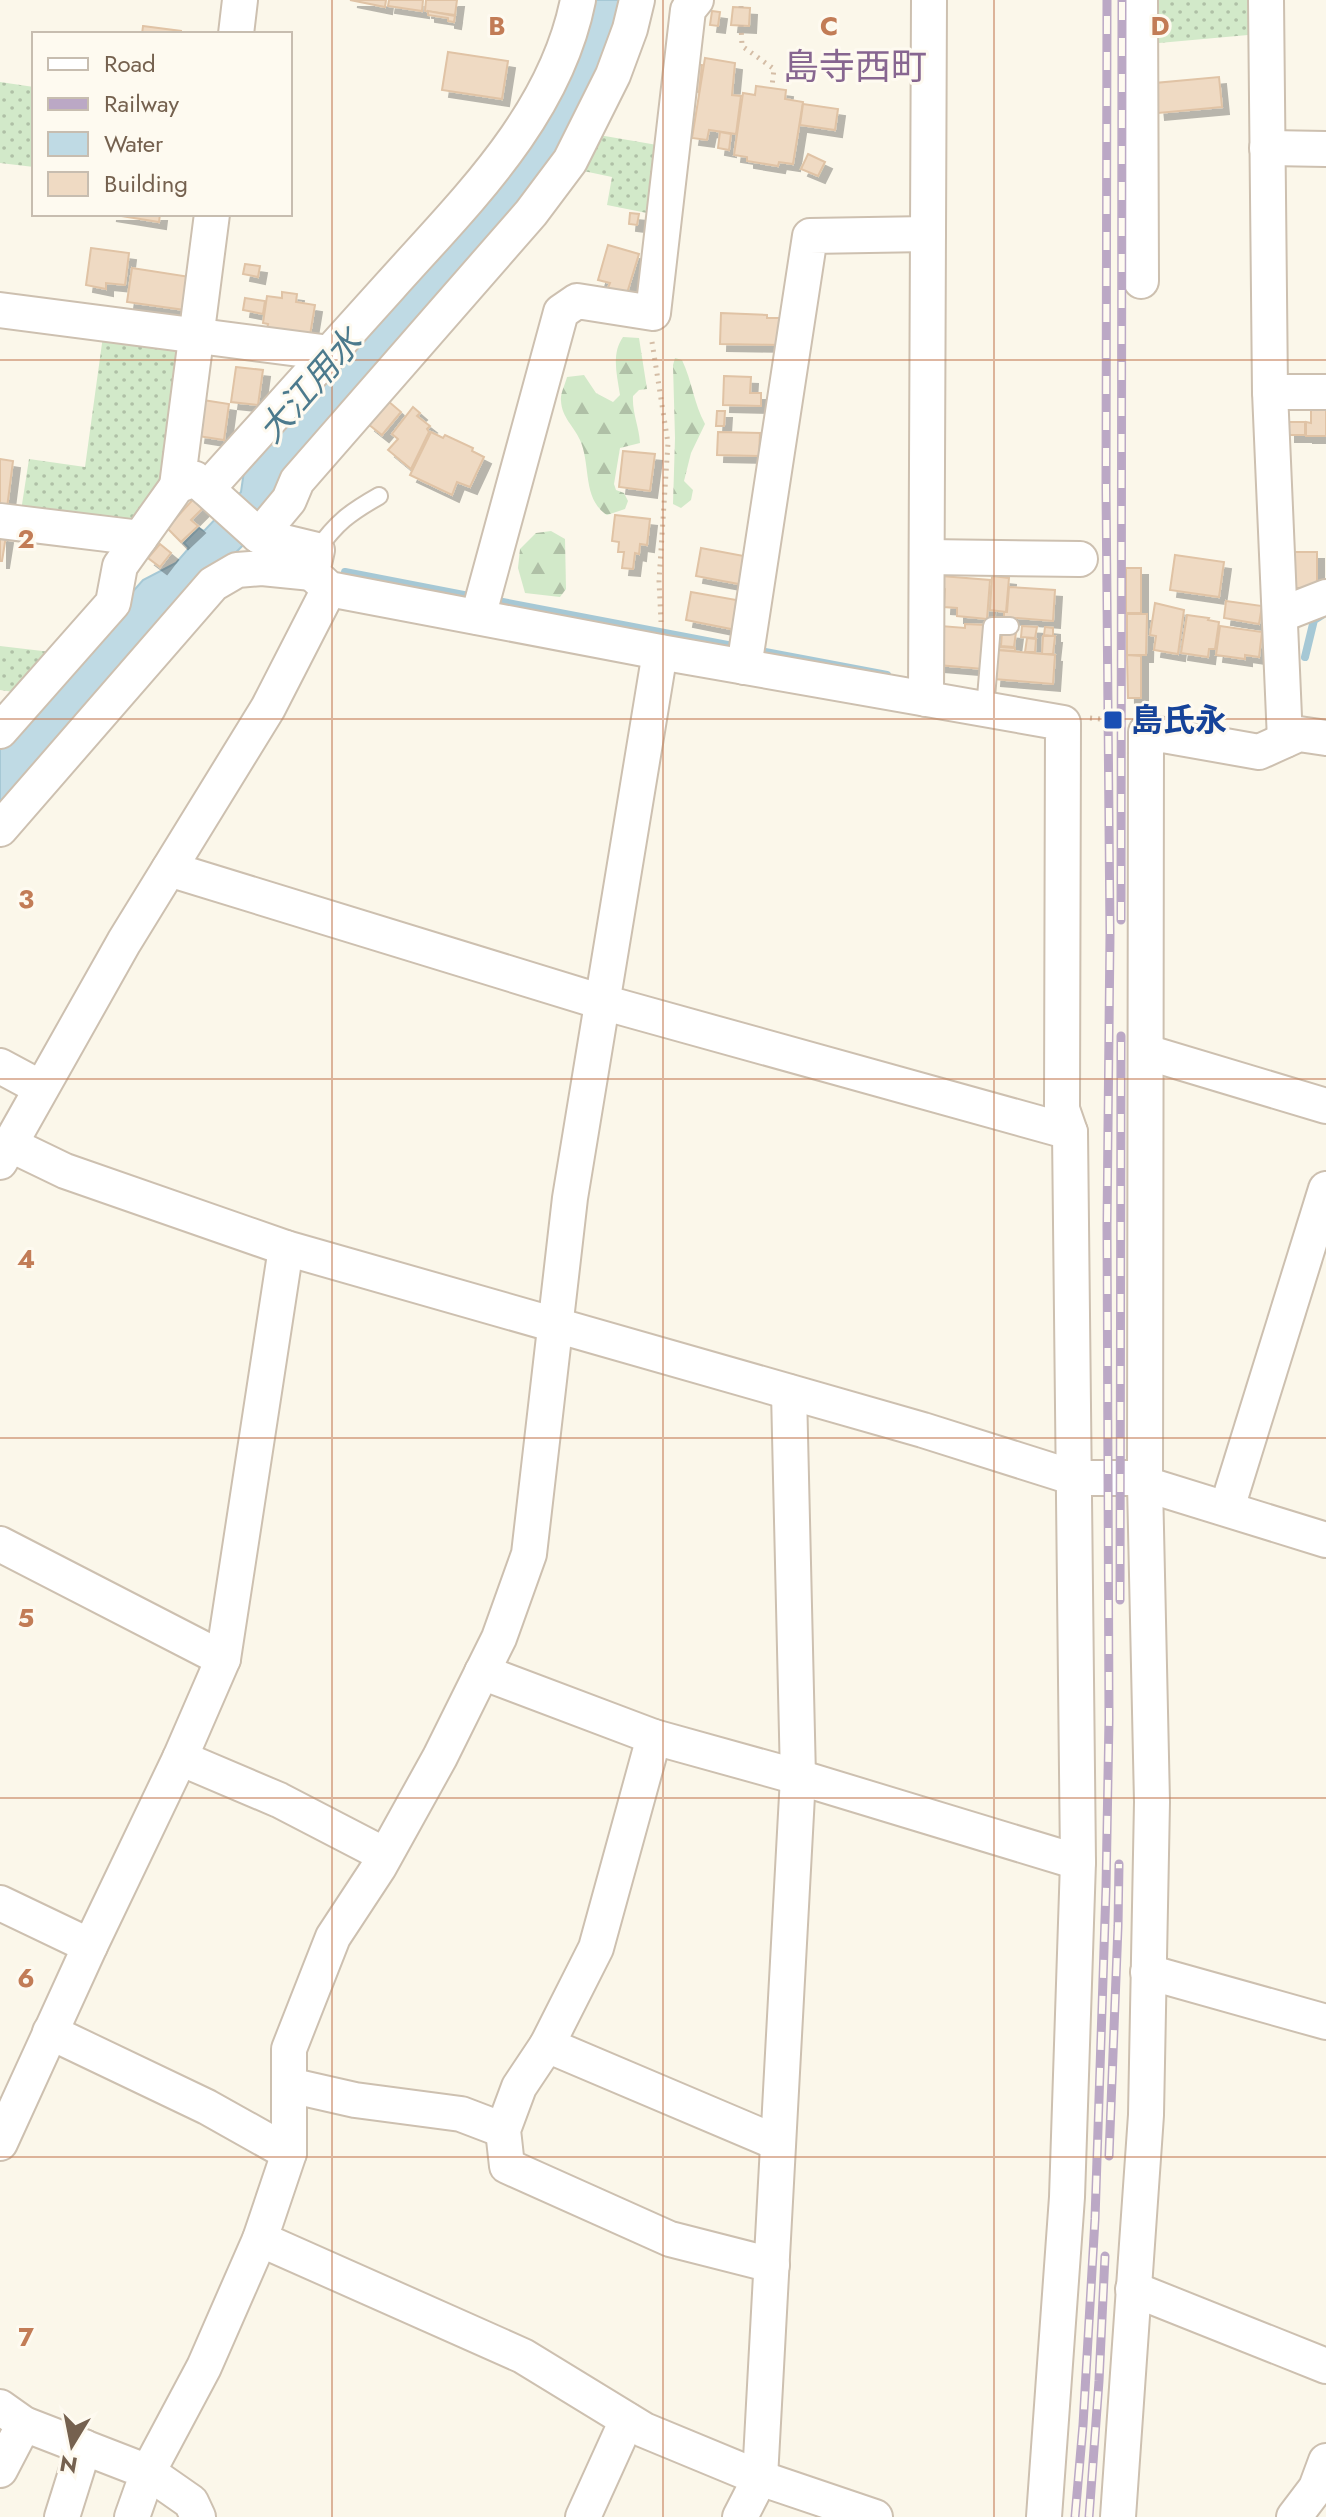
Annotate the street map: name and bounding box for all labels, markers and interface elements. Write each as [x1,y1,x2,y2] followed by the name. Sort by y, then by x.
[488,7,506,45] text: B
[820,7,838,45] text: C
[1150,7,1170,45] text: D
[32,32,292,216] legend
[783,40,927,92] district label: 島寺西町
[104,46,156,81] text: Road
[104,86,179,121] text: Railway
[104,126,164,161] text: Water
[104,166,188,201] text: Building
[247,316,376,453] water label: 大江用水
[17,520,35,558] text: 2
[1131,697,1227,743] place label: 島氏永
[1102,709,1124,731] marker: 島氏永
[18,880,34,918] text: 3
[17,1240,35,1278] text: 4
[18,1599,34,1637] text: 5
[17,1959,35,1997] text: 6
[18,2318,34,2356] text: 7
[32,2405,112,2485] north arrow
[57,2447,80,2482] text: N

